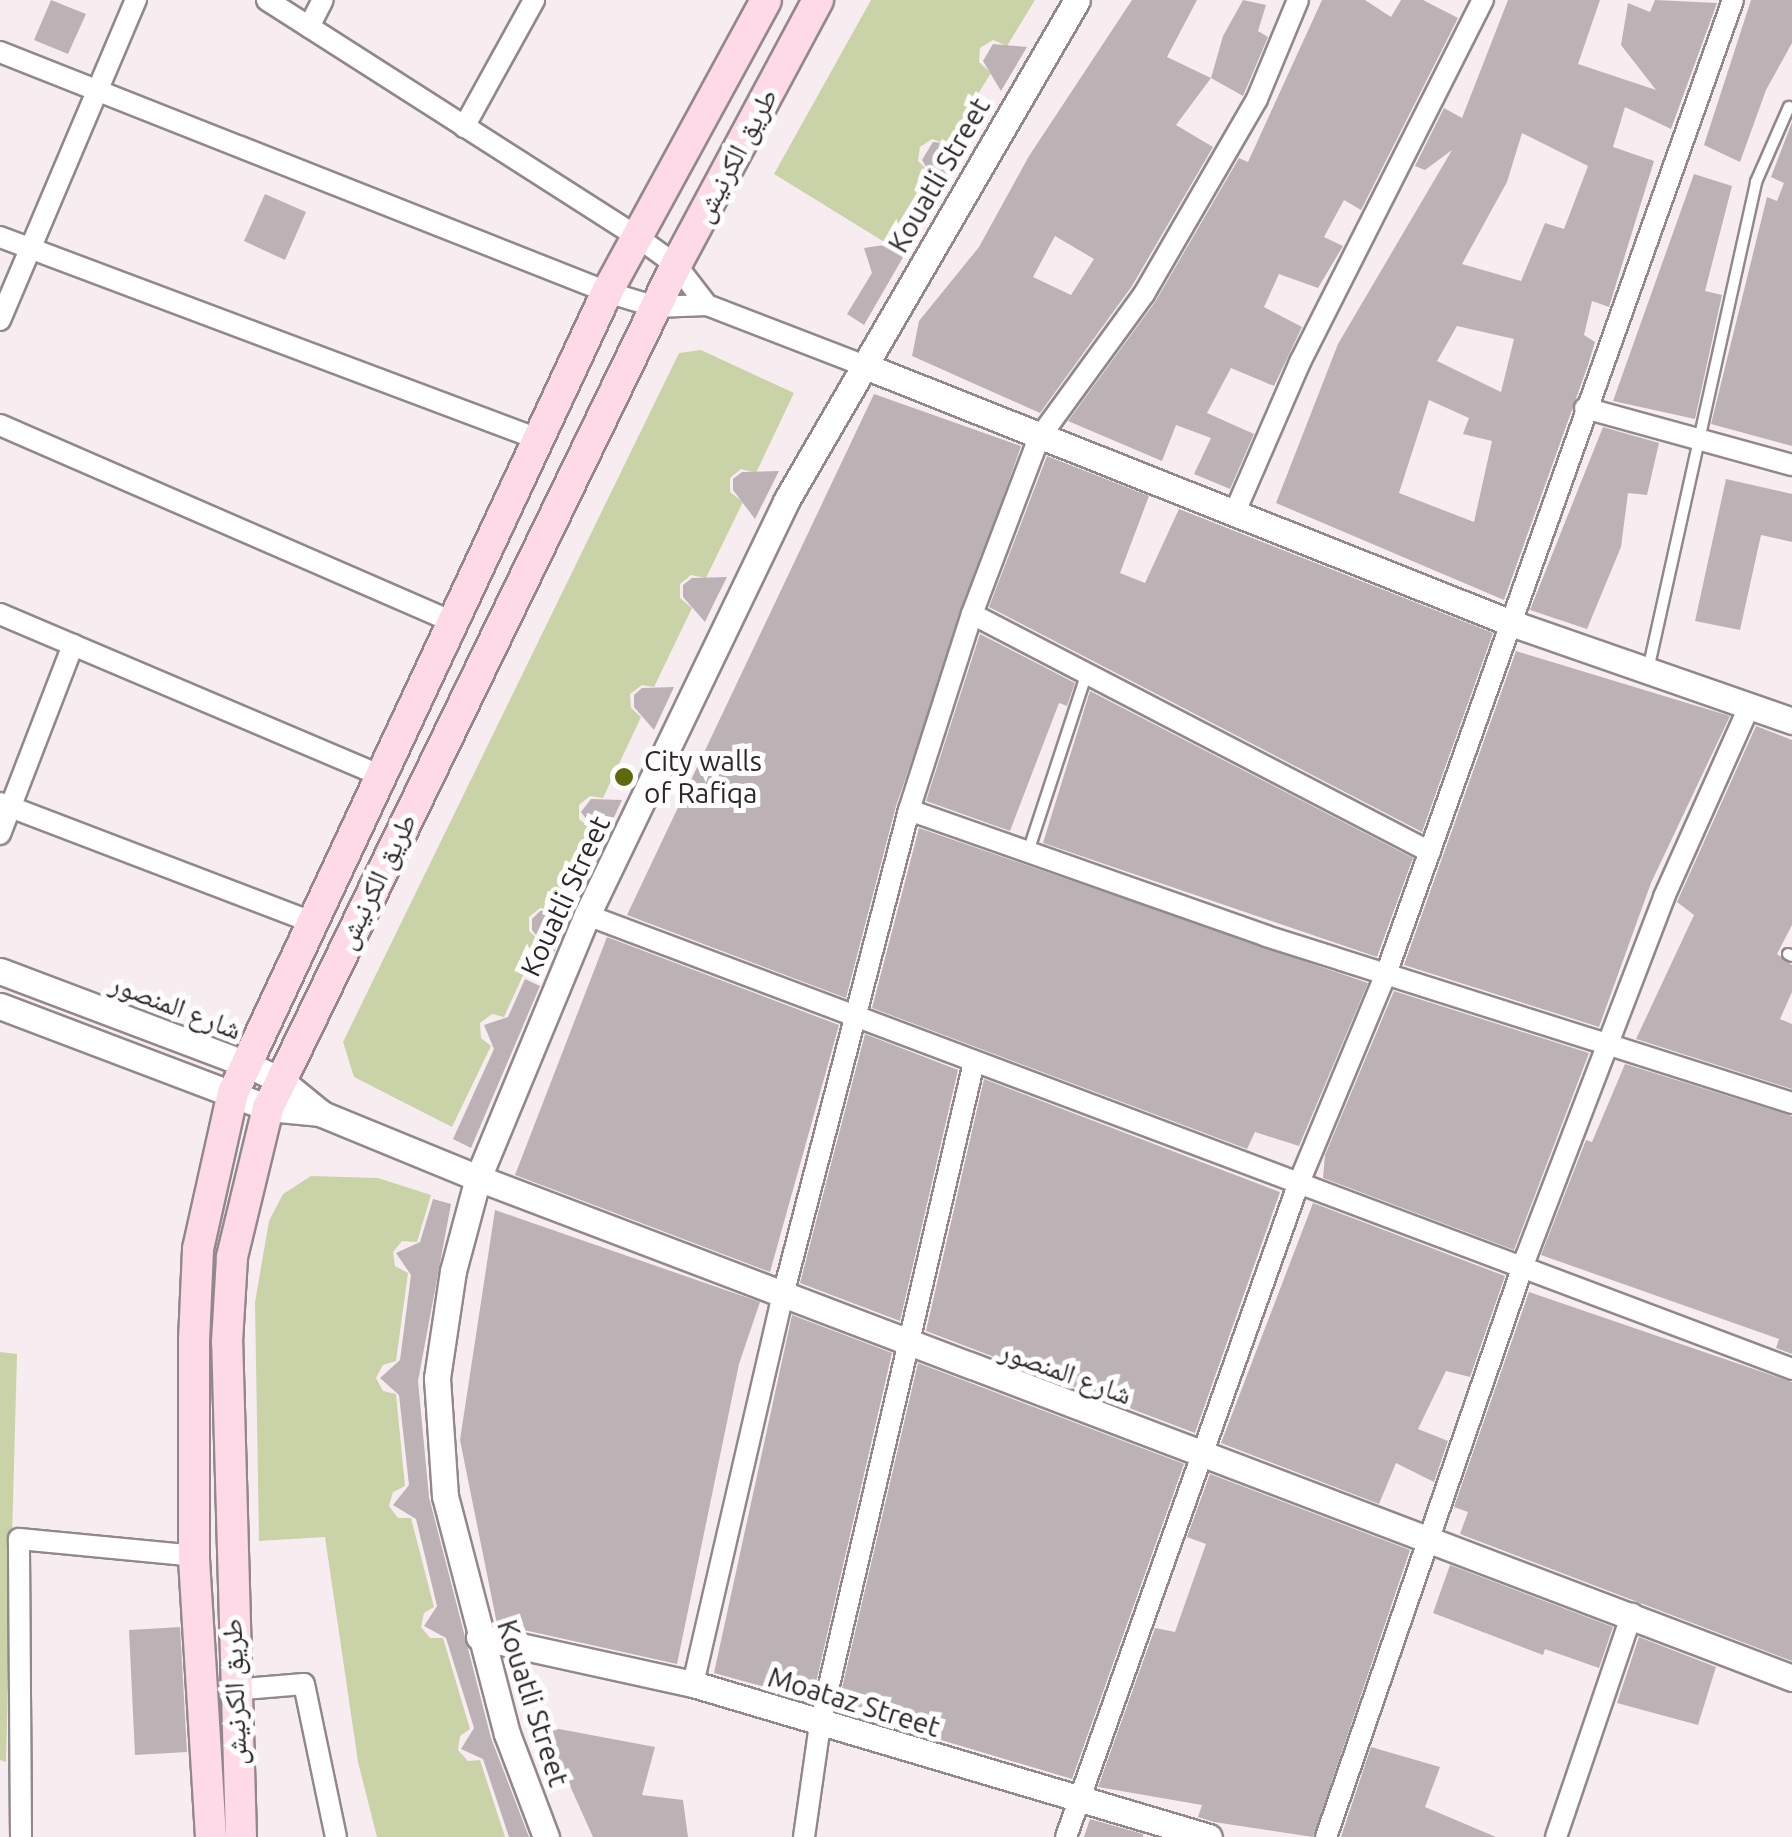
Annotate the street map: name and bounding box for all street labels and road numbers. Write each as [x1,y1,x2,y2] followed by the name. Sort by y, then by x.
[686,82,784,228] street label: طريق الكرنيش
[881,92,997,258] street label: Kouatli Street
[329,808,423,954] street label: طريق الكرنيش
[513,810,617,982] street label: Kouatli Street
[106,966,246,1046] street label: شارع المنصور
[996,1333,1136,1411] street label: شارع المنصور
[490,1615,576,1791] street label: Kouatli Street
[215,1618,253,1766] street label: طريق الكرنيش
[764,1660,944,1744] street label: Moataz Street

